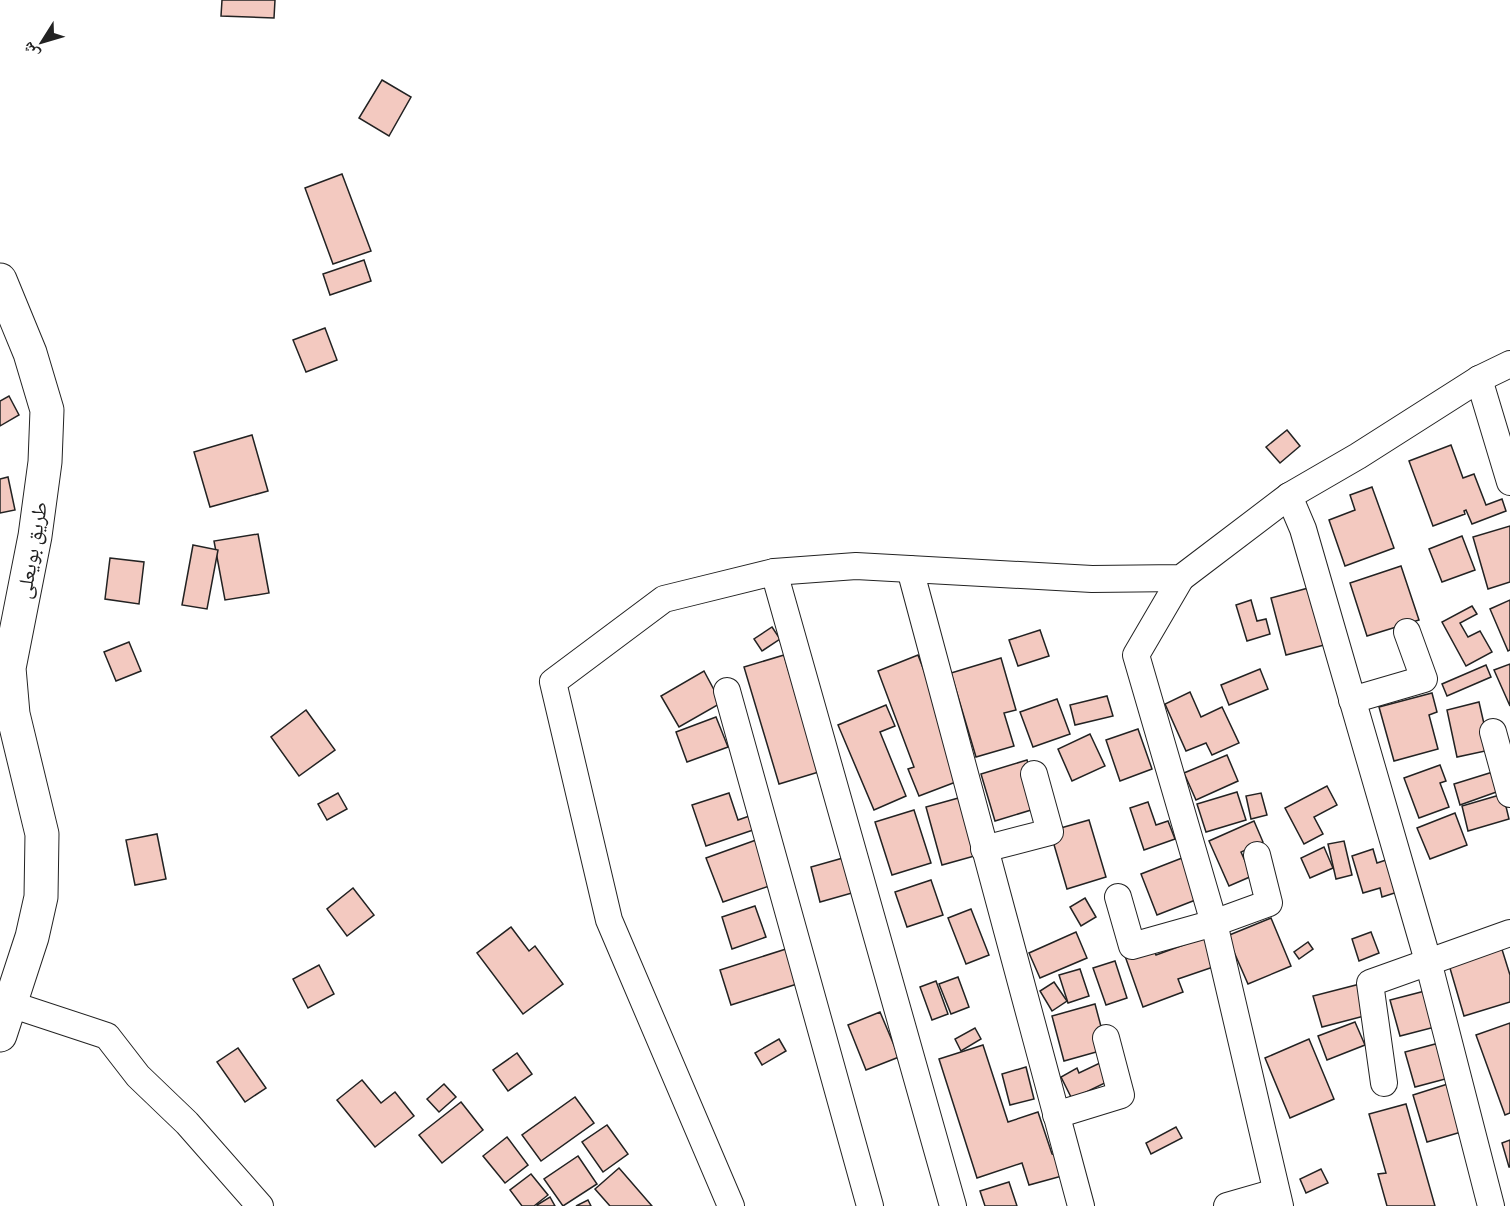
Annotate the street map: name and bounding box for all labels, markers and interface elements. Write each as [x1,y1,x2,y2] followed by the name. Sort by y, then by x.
[12,12,72,72] north arrow
[16,38,44,64] text: ش
[9,499,53,601] street label: طريق بويعلى

